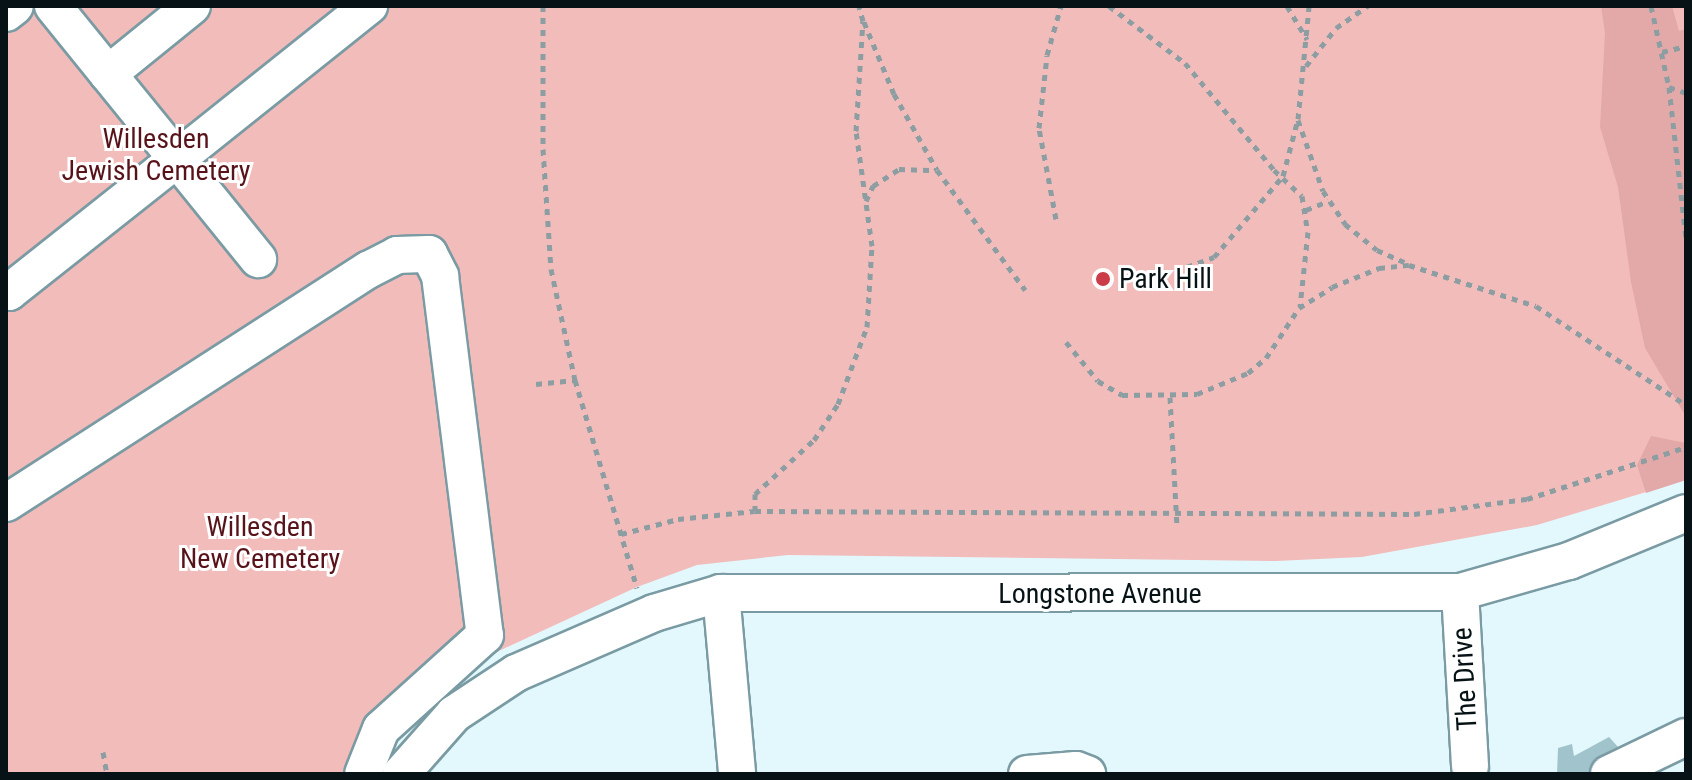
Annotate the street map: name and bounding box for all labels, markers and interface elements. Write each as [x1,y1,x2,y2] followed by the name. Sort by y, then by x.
[61,122,251,188] park label: Willesden Jewish Cemetery
[1119,262,1212,296] place label: Park Hill
[1094,270,1112,288] marker: Park Hill
[180,510,340,576] park label: Willesden New Cemetery
[998,577,1202,611] street label: Longstone Avenue
[1446,626,1484,732] street label: The Drive

